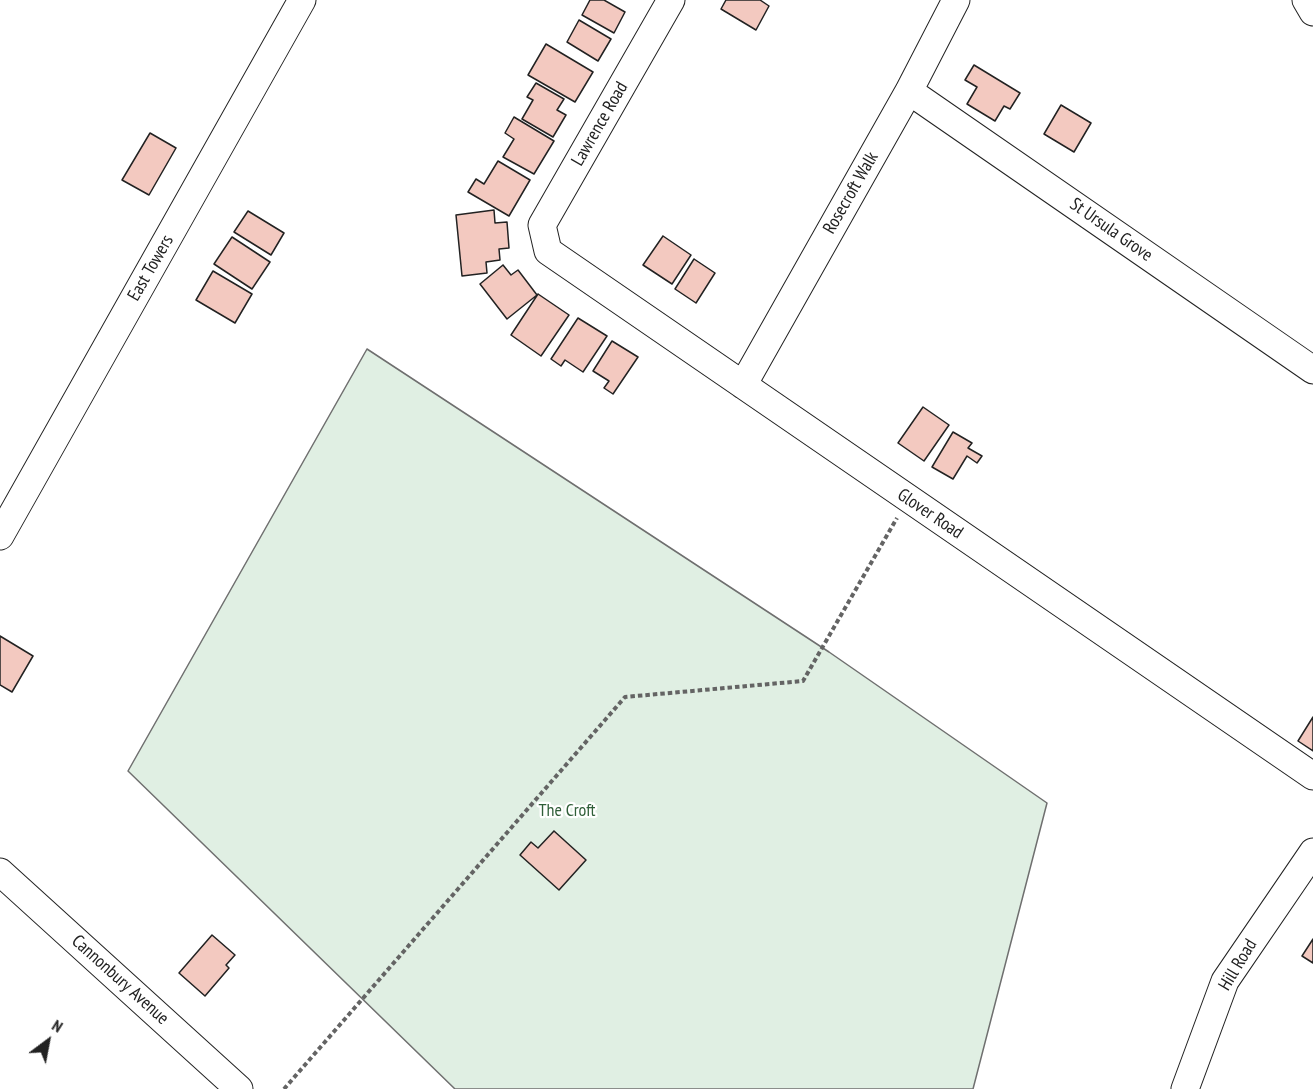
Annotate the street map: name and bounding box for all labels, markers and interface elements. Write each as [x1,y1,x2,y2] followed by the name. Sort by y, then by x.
[567,78,633,170] street label: Lawrence Road
[819,148,883,238] street label: Rosecroft Walk
[1066,194,1156,266] street label: St Ursula Grove
[124,231,178,305] street label: East Towers
[893,484,967,544] street label: Glover Road
[538,800,596,822] park label: The Croft
[67,931,173,1029] street label: Cannonbury Avenue
[1214,935,1262,995] street label: Hill Road
[18,1011,78,1071] north arrow
[49,1015,66,1037] text: N

